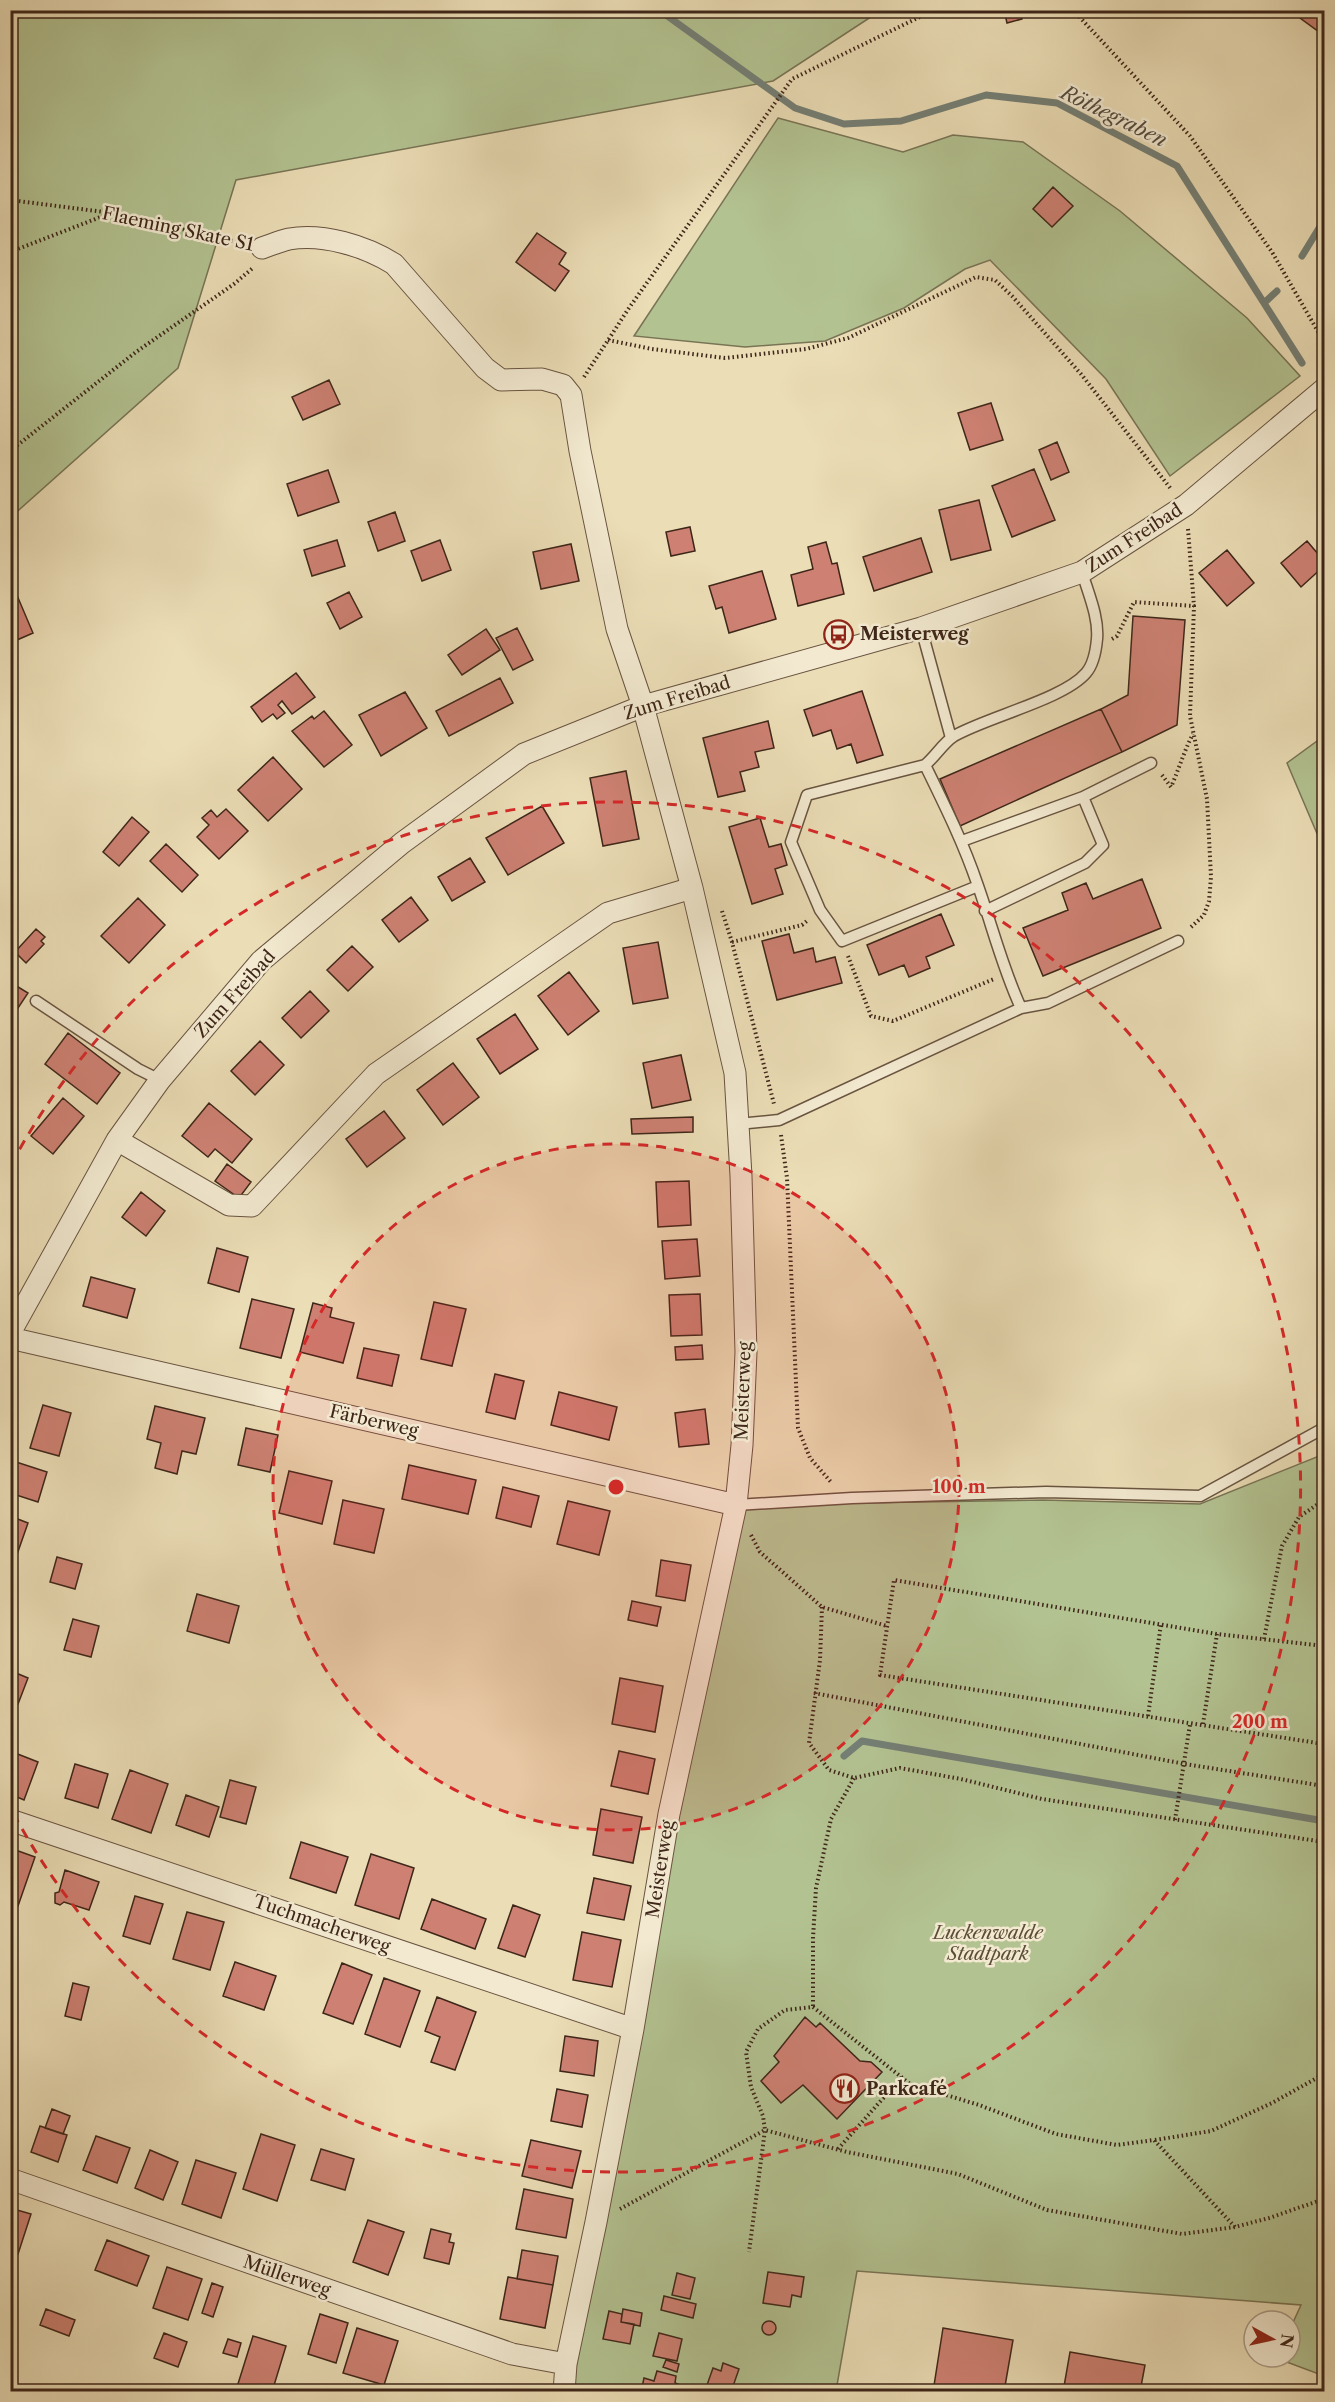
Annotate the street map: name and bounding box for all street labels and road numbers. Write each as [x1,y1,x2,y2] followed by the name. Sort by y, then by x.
[100,202,256,256] street label: Flaeming Skate S1
[1082,499,1186,577] street label: Zum Freibad
[621,671,733,725] street label: Zum Freibad
[190,946,280,1042] street label: Zum Freibad
[730,1341,756,1441] street label: Meisterweg
[327,1400,421,1442] street label: Färberweg
[641,1818,679,1920] street label: Meisterweg
[251,1890,394,1958] street label: Tuchmacherweg
[240,2251,334,2301] street label: Müllerweg

